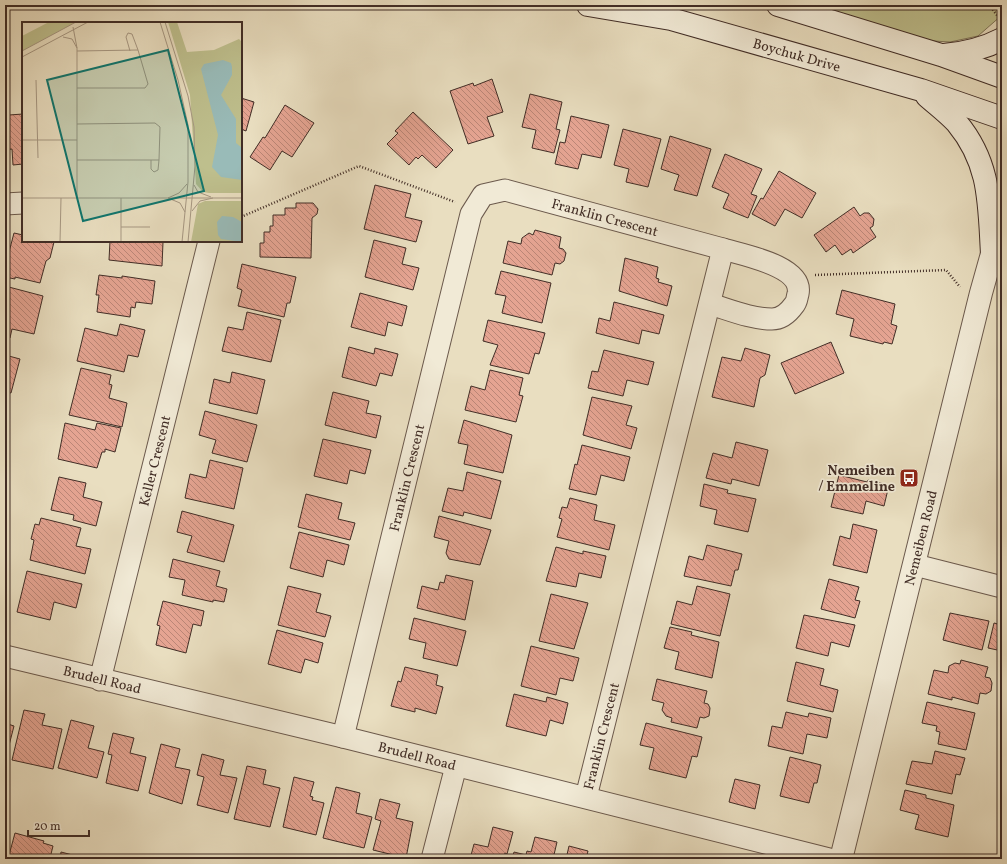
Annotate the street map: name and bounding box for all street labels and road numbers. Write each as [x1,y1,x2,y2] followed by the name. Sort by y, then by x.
[750,35,843,78] street label: Boychuk Drive
[549,195,660,242] street label: Franklin Crescent
[135,413,176,509] street label: Keller Crescent
[386,422,430,534] street label: Franklin Crescent
[901,488,943,588] street label: Nemeiben Road
[61,662,143,699] street label: Brudell Road
[580,681,625,792] street label: Franklin Crescent
[376,738,458,776] street label: Brudell Road

